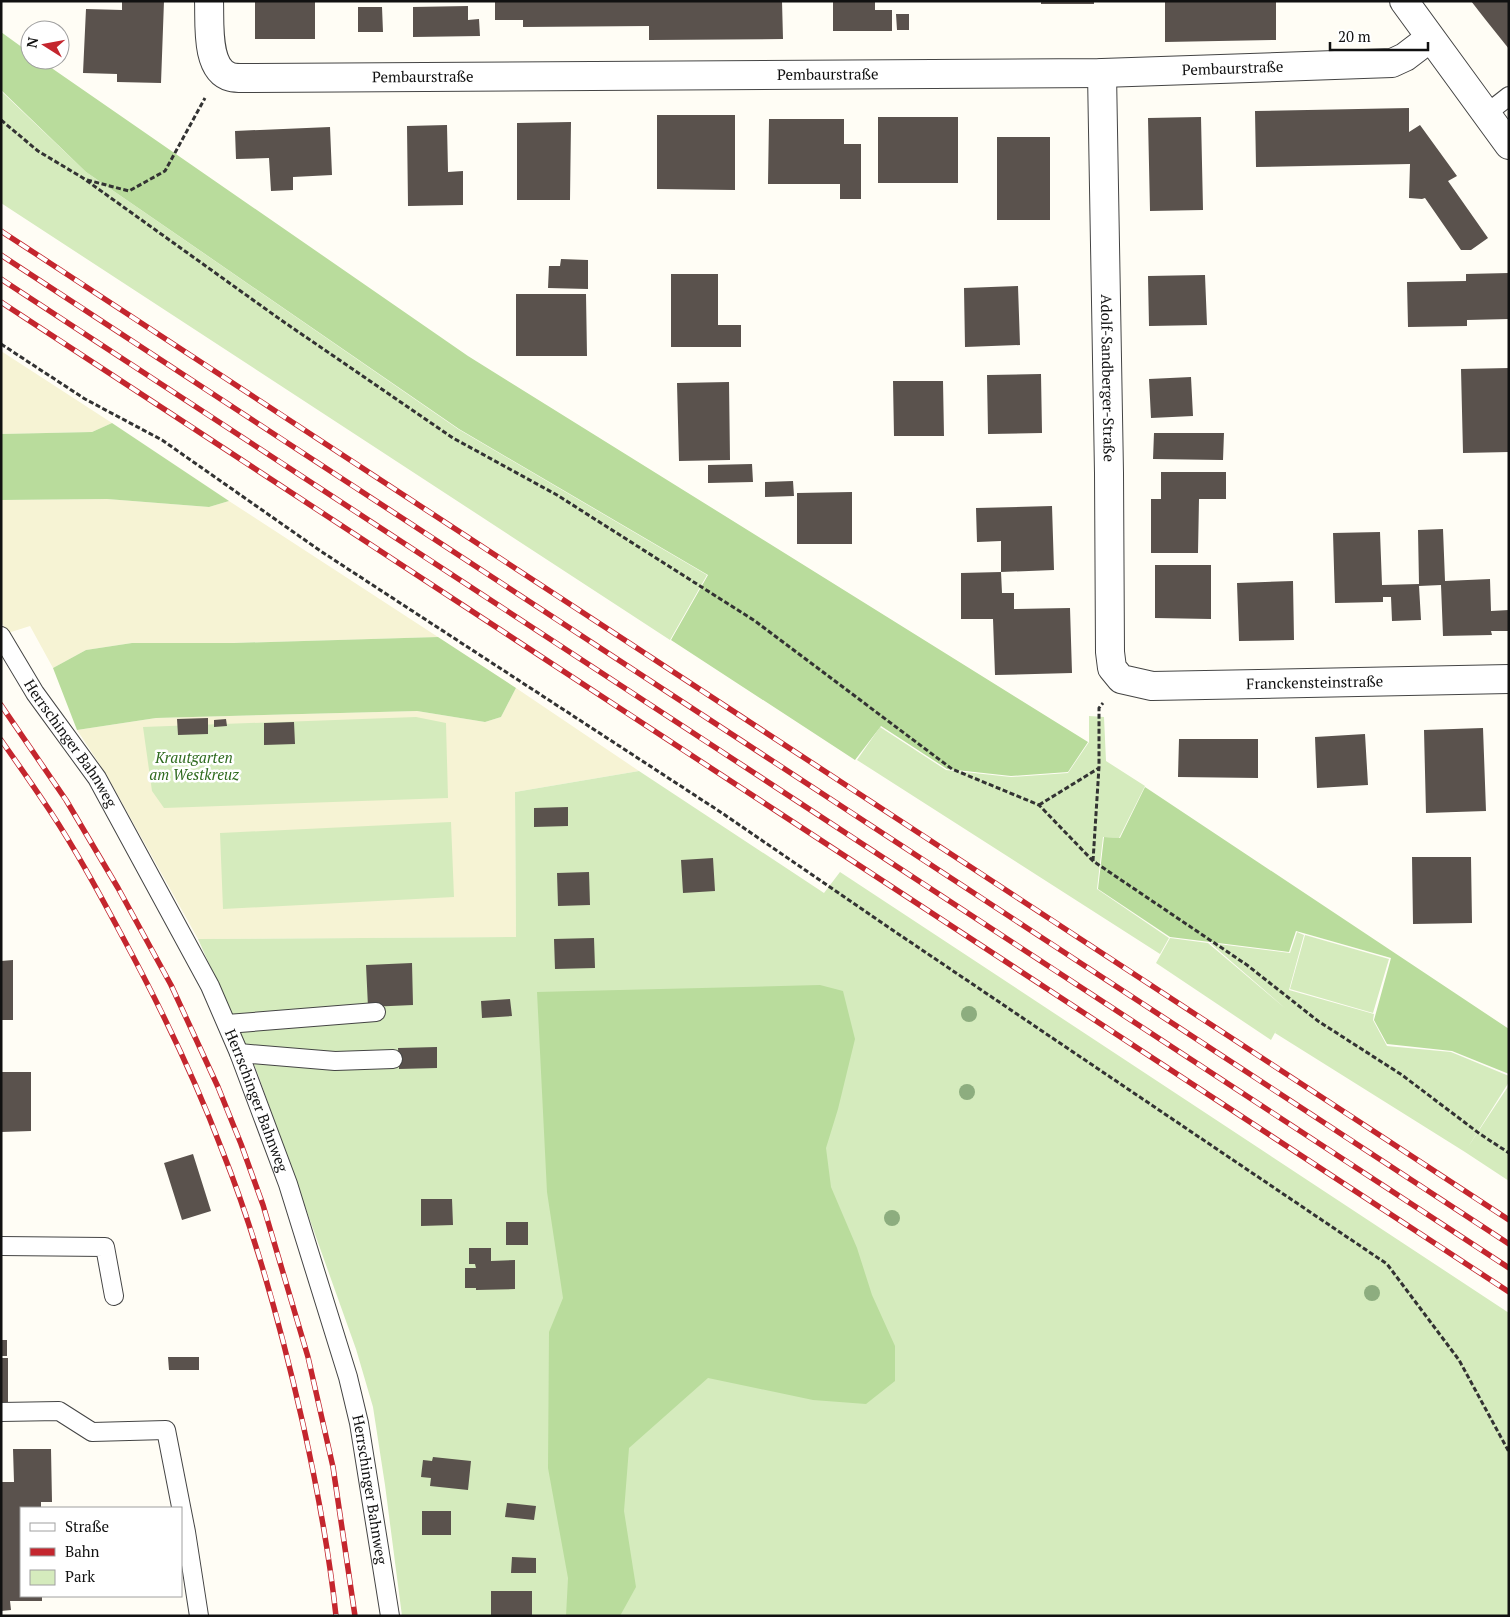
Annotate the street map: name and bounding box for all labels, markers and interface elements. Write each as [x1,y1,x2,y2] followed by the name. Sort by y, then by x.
[20,20,70,70] north arrow
[1330,20,1428,52] scale bar
[1338,26,1371,46] text: 20 m
[21,35,42,49] text: N
[1181,56,1284,79] street label: Pembaurstraße
[777,63,879,84] street label: Pembaurstraße
[372,66,474,86] street label: Pembaurstraße
[1097,294,1120,462] street label: Adolf-Sandberger-Straße
[1246,670,1383,693] street label: Franckensteinstraße
[20,675,123,811] street label: Herrschinger Bahnweg
[149,747,239,784] park label: Krautgarten am Westkreuz
[221,1026,294,1176] street label: Herrschinger Bahnweg
[348,1412,393,1567] street label: Herrschinger Bahnweg
[20,1507,182,1597] legend
[65,1516,109,1536] text: Straße
[65,1541,100,1561] text: Bahn
[65,1566,95,1586] text: Park

